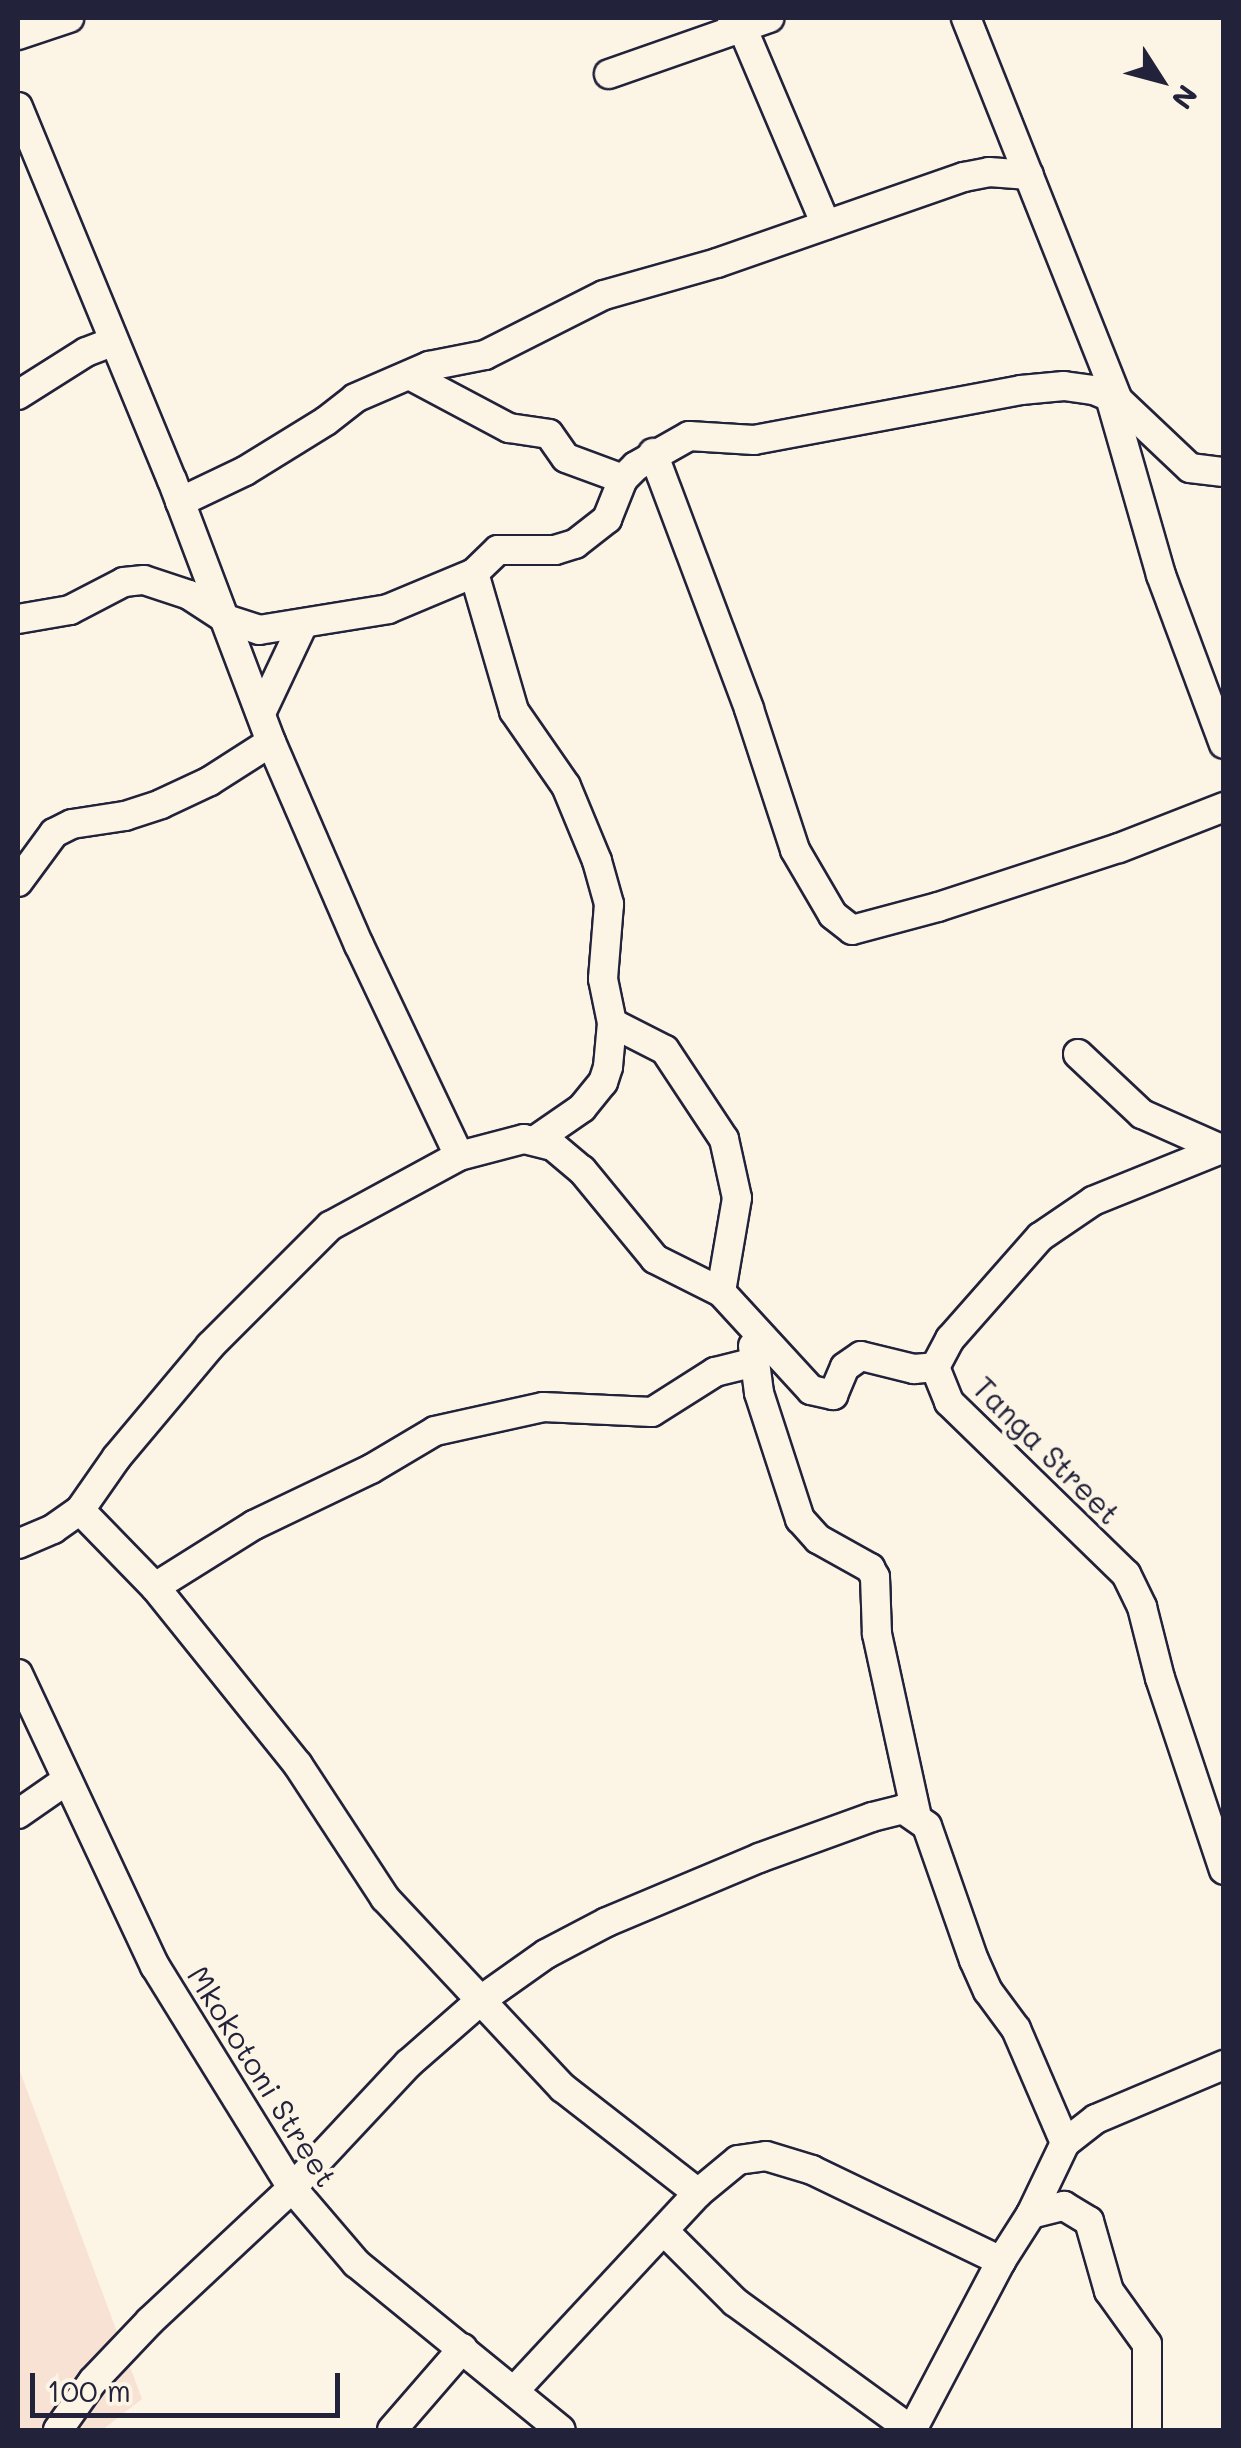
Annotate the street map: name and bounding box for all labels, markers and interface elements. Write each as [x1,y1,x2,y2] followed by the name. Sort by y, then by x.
[1111,30,1211,130] north arrow
[1164,78,1206,117] text: N
[966,1369,1128,1531] street label: Tanga Street
[181,1959,345,2193] street label: Mkokotoni Street
[35,2353,345,2415] scale bar
[47,2370,131,2410] text: 100 m

